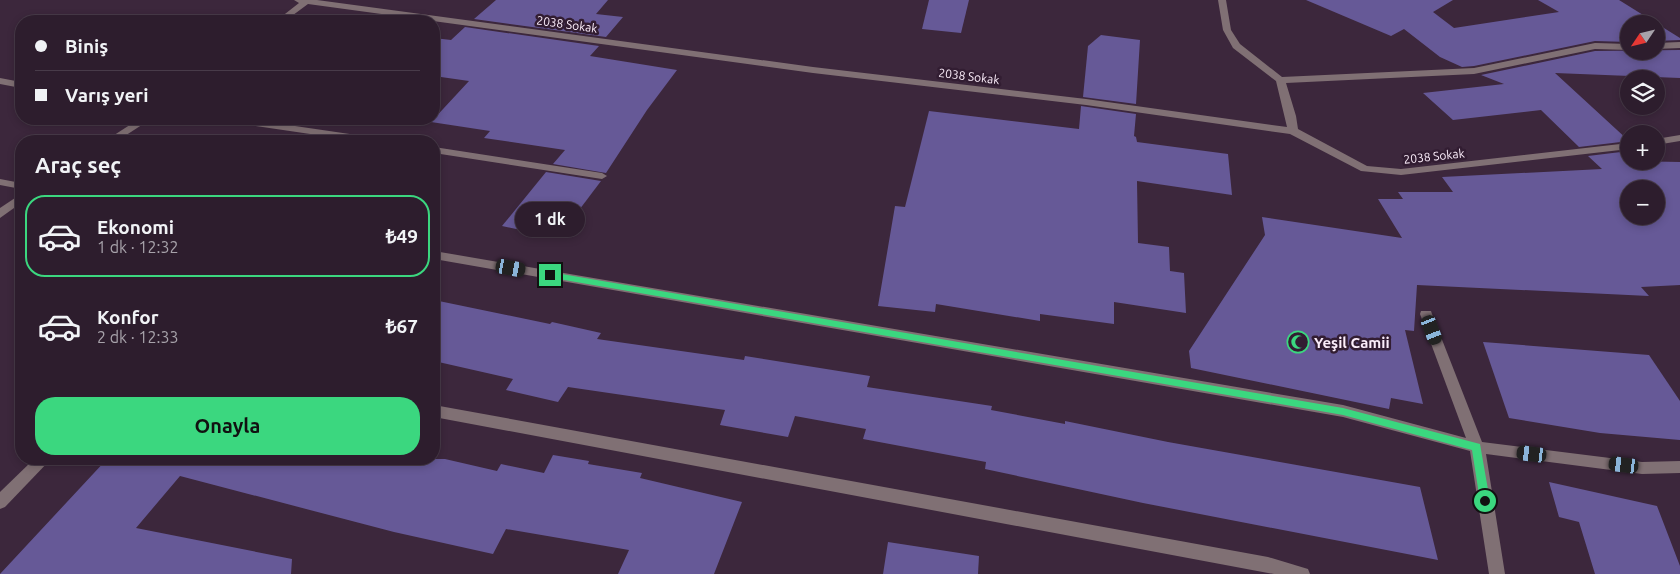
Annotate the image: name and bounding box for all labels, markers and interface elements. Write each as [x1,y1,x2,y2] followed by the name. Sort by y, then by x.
[536,13,598,35] street label: 2038 Sokak
[1620,15,1665,60] north arrow
[1620,15,1665,225] map controls
[65,35,108,57] text: Biniş
[938,66,1000,86] street label: 2038 Sokak
[1620,70,1665,115] button: layers
[65,84,148,106] text: Varış yeri
[1620,125,1665,170] button: +
[1403,146,1465,166] street label: 2038 Sokak
[35,152,121,177] text: Araç seç
[1620,180,1665,225] button: −
[515,202,585,238] callout: 1 dk
[534,210,566,228] text: 1 dk
[37,214,82,259] icon: car
[97,216,174,238] text: Ekonomi
[386,225,418,247] text: ₺49
[97,238,178,256] text: 1 dk · 12:32
[494,258,527,278] car
[539,264,561,286] route end
[37,304,82,349] icon: car
[97,306,159,328] text: Konfor
[1419,313,1444,347] car
[386,315,418,337] text: ₺67
[97,328,178,346] text: 2 dk · 12:33
[1286,330,1310,354] mosque icon: Yeşil Camii
[1314,334,1390,352] place label: Yeşil Camii
[35,397,420,455] button: Onayla
[1516,445,1547,463] car
[1608,456,1639,474] car
[1474,490,1496,512] route start

